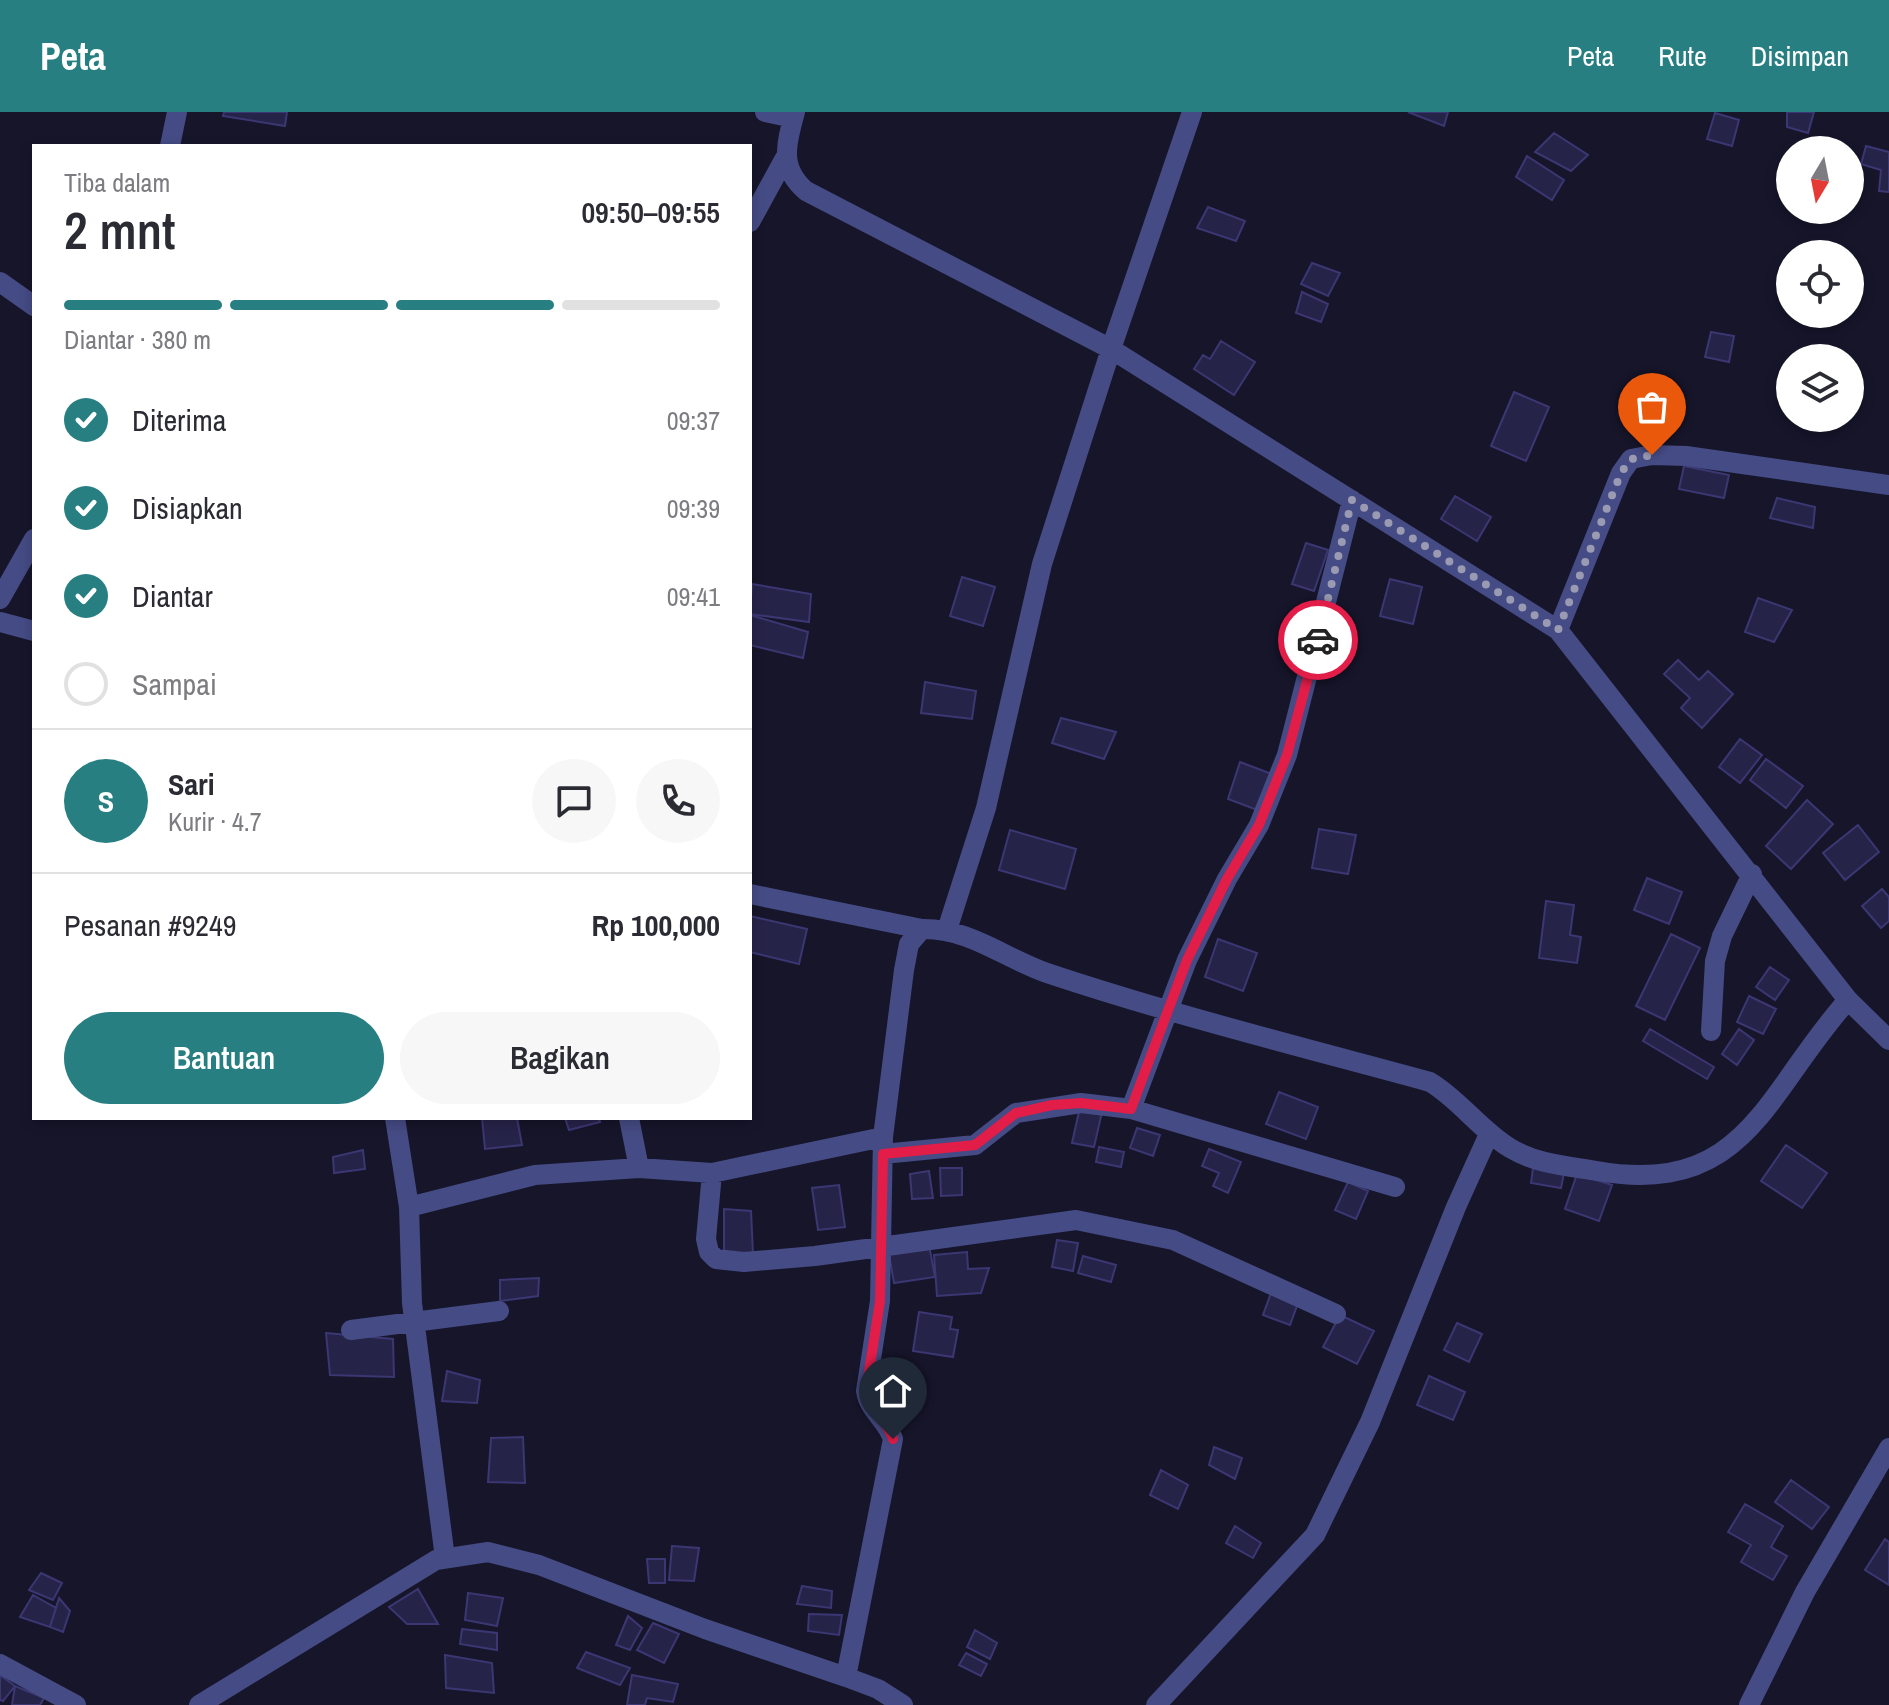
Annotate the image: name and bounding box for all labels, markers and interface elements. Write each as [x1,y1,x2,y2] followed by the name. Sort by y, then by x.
[40,31,106,82] text: Peta
[1567,37,1614,75] text: Peta
[1658,37,1707,75] text: Rute
[1751,37,1849,75] text: Disimpan
[1776,136,1864,224] north arrow
[1776,136,1864,432] map controls
[64,165,170,200] text: Tiba dalam
[581,192,720,232] text: 09:50–09:55
[64,195,175,265] text: 2 mnt
[1776,240,1864,328] button: locate
[64,322,211,357] text: Diantar · 380 m
[1776,344,1864,432] button: layers
[1618,373,1686,455] pin
[1630,385,1674,429] icon: bag
[64,398,108,442] icon: check
[132,400,226,440] text: Diterima
[667,403,720,438] text: 09:37
[64,486,108,530] icon: check
[132,488,243,528] text: Disiapkan
[667,491,720,526] text: 09:39
[64,574,108,618] icon: check
[132,576,213,616] text: Diantar
[667,579,720,614] text: 09:41
[1278,600,1358,680] courier
[1296,618,1340,662] icon: car
[132,664,217,704] text: Sampai
[532,759,616,843] button: chat
[636,759,720,843] button: phone
[168,764,215,804] text: Sari
[98,781,114,821] text: S
[168,804,262,839] text: Kurir · 4.7
[64,905,236,945] text: Pesanan #9249
[591,905,720,945] text: Rp 100,000
[64,1012,384,1104] button: Bantuan
[400,1012,720,1104] button: Bagikan
[859,1357,927,1439] pin
[871,1369,915,1413] icon: home

